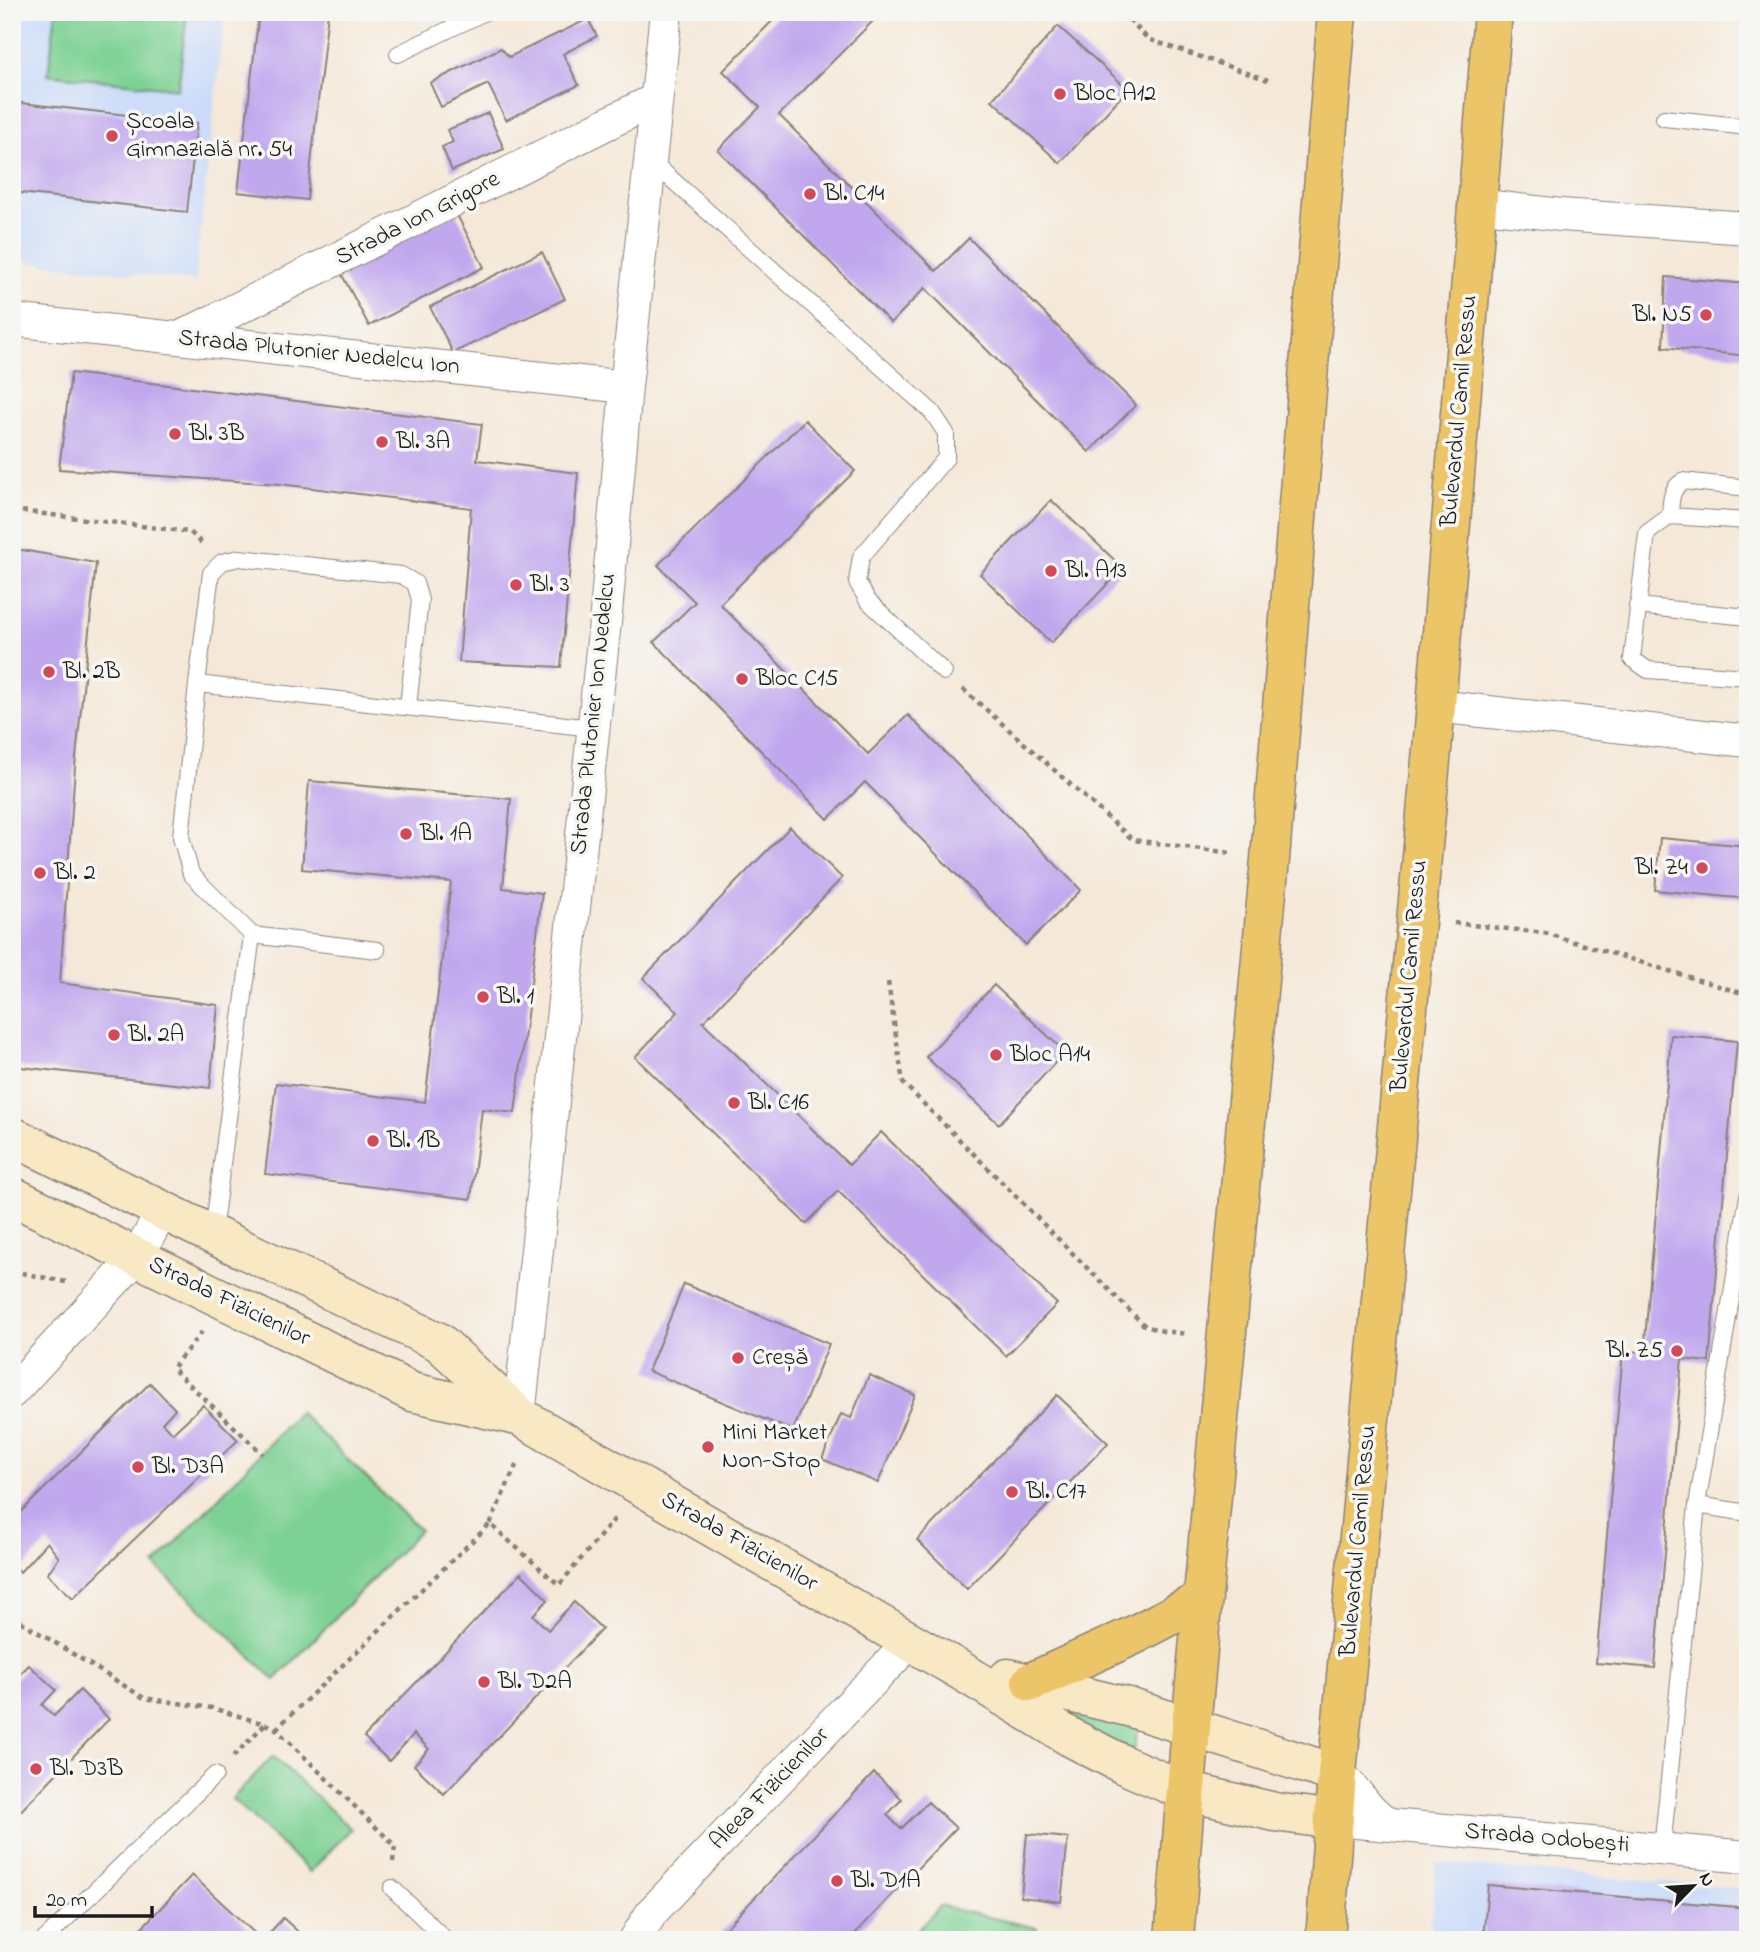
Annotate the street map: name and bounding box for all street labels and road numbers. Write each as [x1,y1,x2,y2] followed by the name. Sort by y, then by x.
[330,162,507,276] street label: Strada Ion Grigore
[1432,294,1488,529] street label: Bulevardul Camil Ressu
[177,321,461,385] street label: Strada Plutonier Nedelcu Ion
[562,572,626,856] street label: Strada Plutonier Ion Nedelcu
[1382,859,1438,1094] street label: Bulevardul Camil Ressu
[142,1248,316,1357] street label: Strada Fizicienilor
[1331,1424,1387,1659] street label: Bulevardul Camil Ressu
[654,1483,825,1602] street label: Strada Fizicienilor
[702,1719,838,1858] street label: Aleea Fizicienilor
[1463,1814,1631,1864] street label: Strada Odobești

